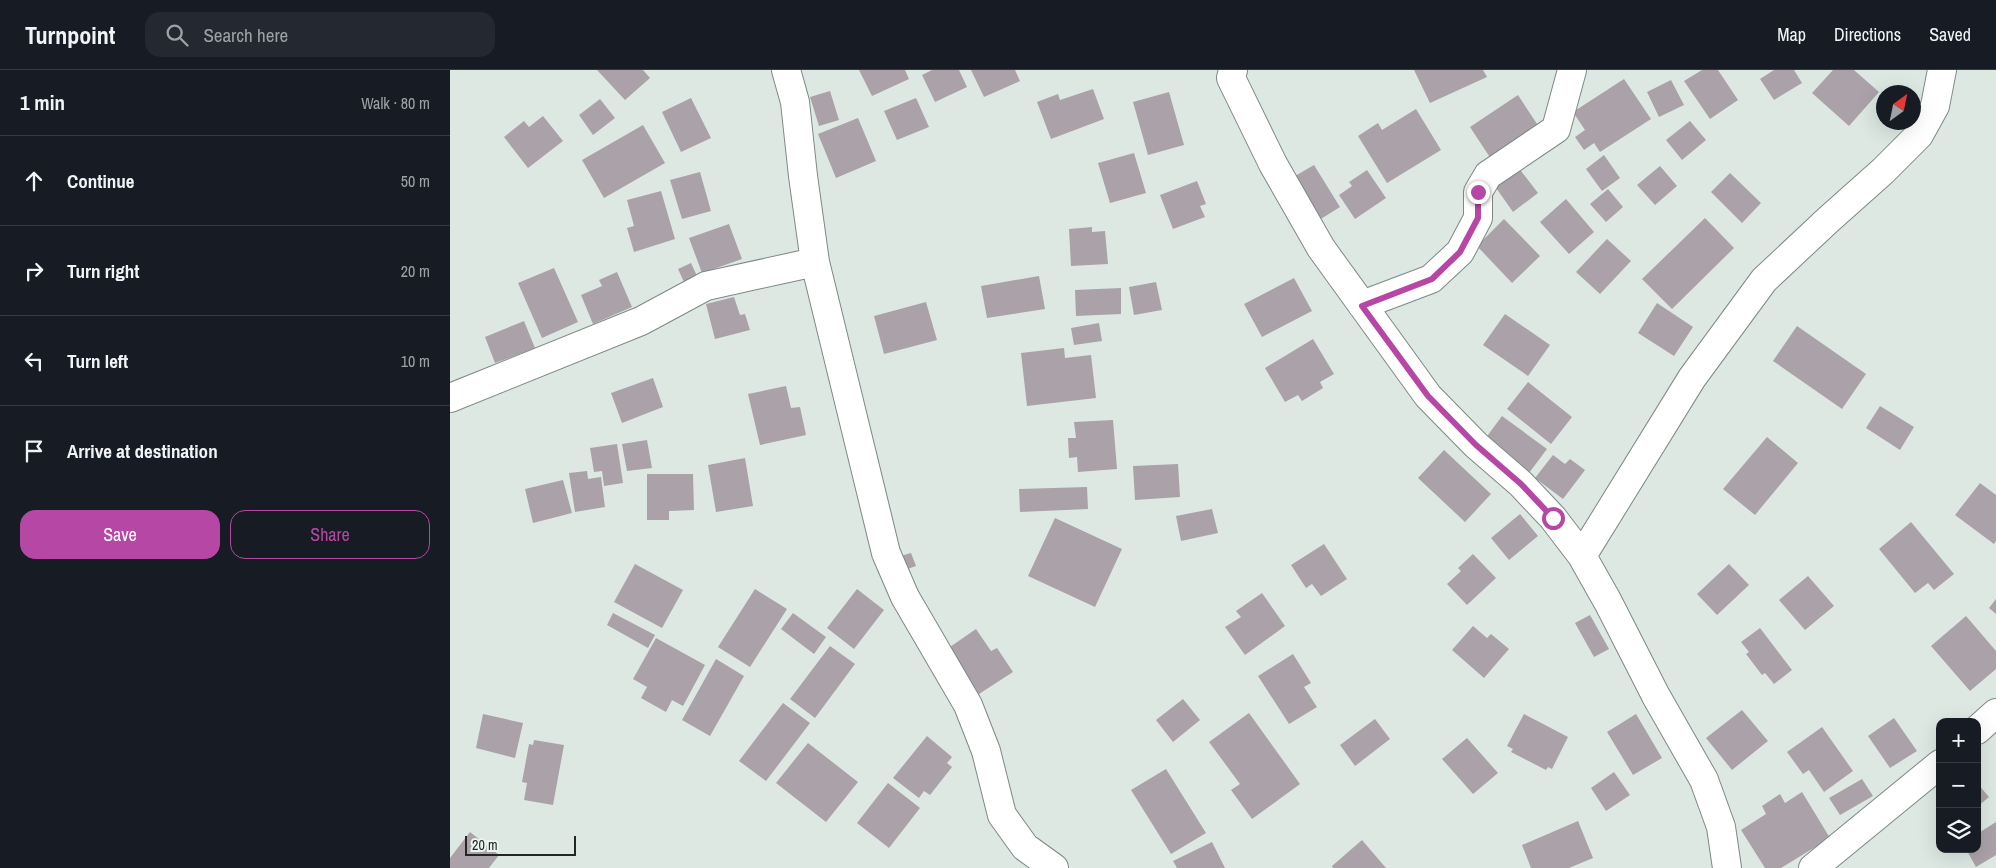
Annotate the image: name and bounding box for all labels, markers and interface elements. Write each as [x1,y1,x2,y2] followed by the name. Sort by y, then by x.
[145,12,495,57] search box
[25,19,115,51] text: Turnpoint
[163,21,191,49] icon: search
[203,22,288,48] text: Search here
[1777,22,1806,47] text: Map
[1834,22,1901,47] text: Directions
[1929,22,1971,47] text: Saved
[1876,85,1921,130] north arrow
[20,88,65,117] text: 1 min
[361,92,430,114] text: Walk · 80 m
[20,167,48,195] icon: ahead
[67,168,135,194] text: Continue
[401,170,430,192] text: 50 m
[1467,181,1490,204] route end
[20,257,48,285] icon: right
[67,258,139,284] text: Turn right
[401,260,430,282] text: 20 m
[20,347,48,375] icon: left
[67,348,128,374] text: Turn left
[401,350,430,372] text: 10 m
[20,437,48,465] icon: arrive
[67,438,218,464] text: Arrive at destination
[1542,507,1565,530] route start
[20,510,220,559] button: Save
[230,510,430,559] button: Share
[1936,718,1981,853] map controls
[1936,718,1981,763] button: +
[1936,763,1981,808] button: −
[1936,808,1981,853] button: layers
[465,833,576,856] scale bar
[472,836,498,854] text: 20 m

